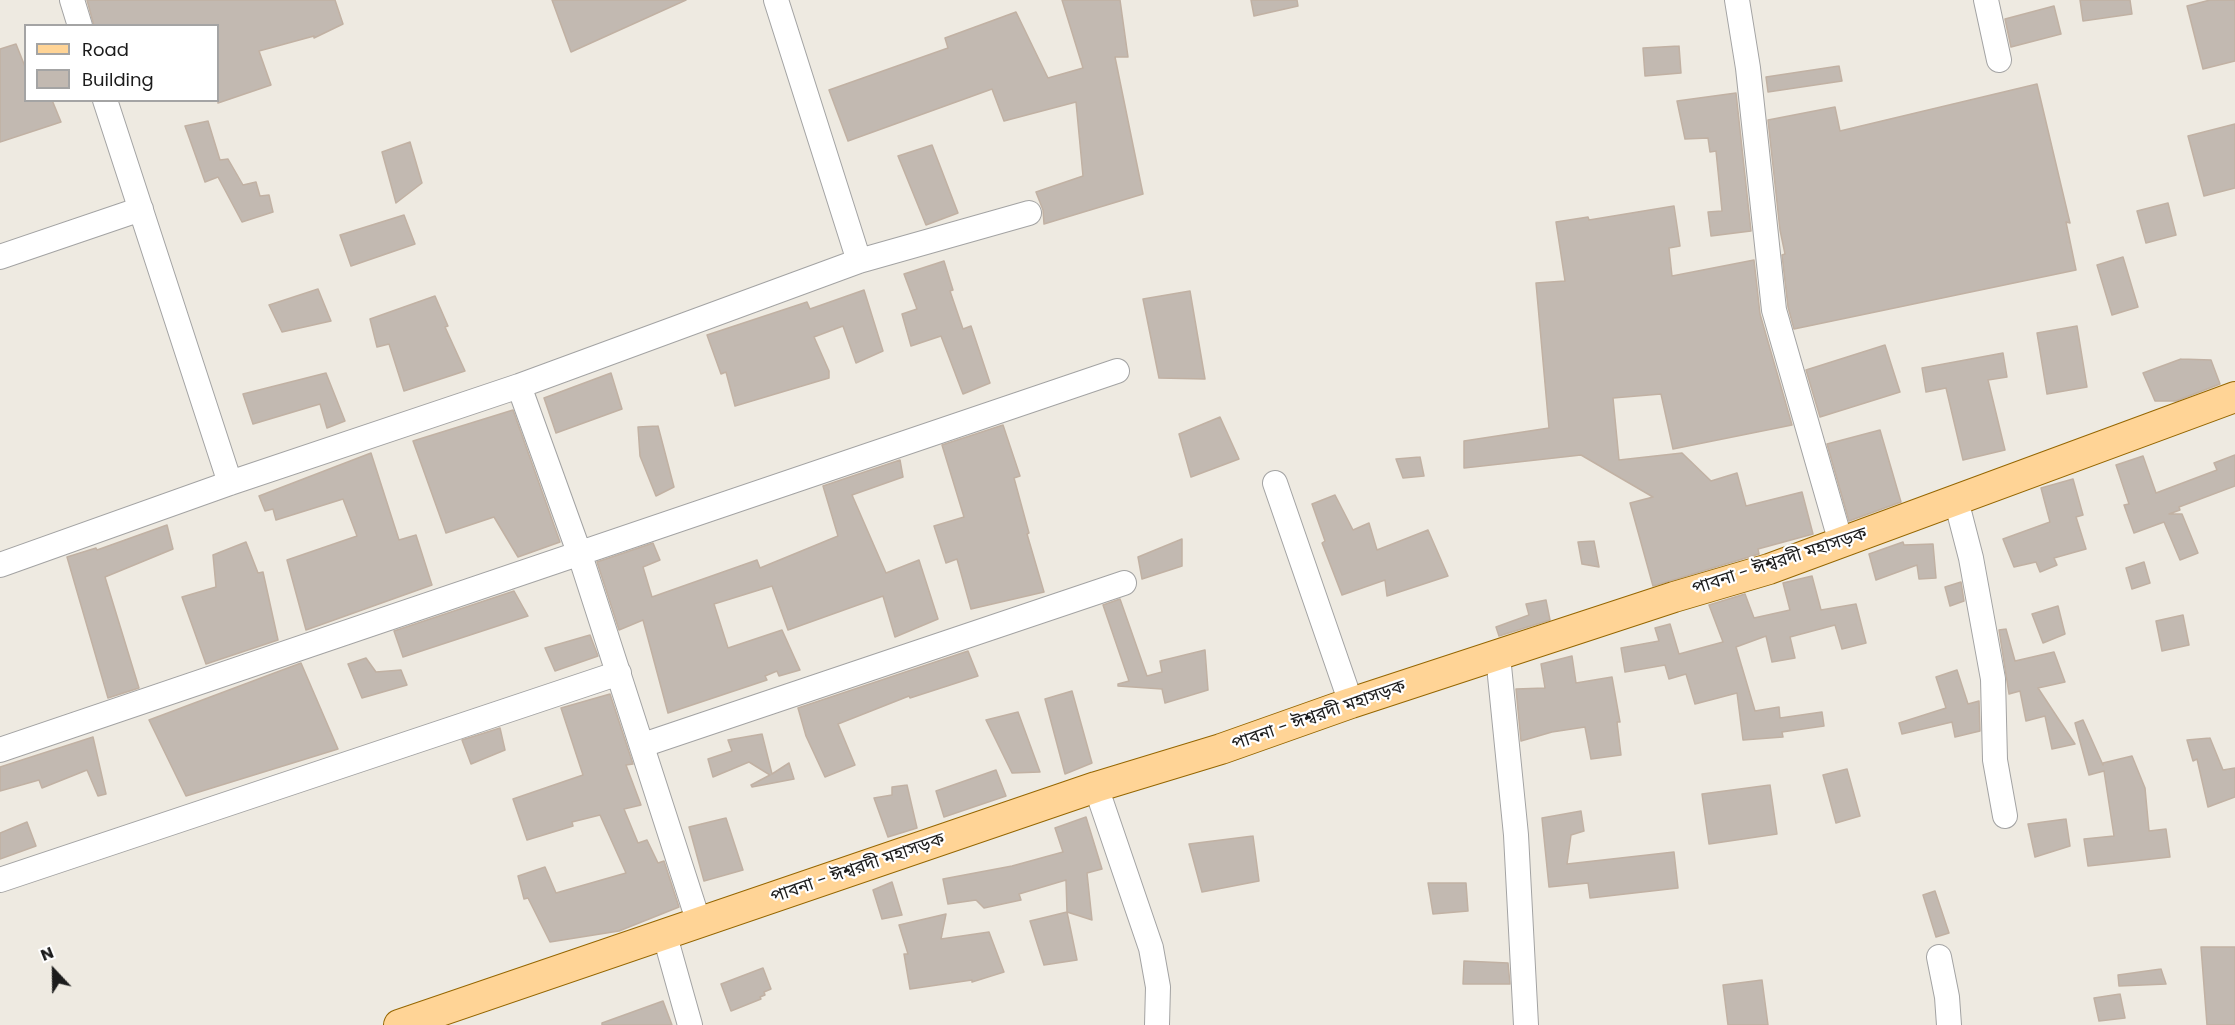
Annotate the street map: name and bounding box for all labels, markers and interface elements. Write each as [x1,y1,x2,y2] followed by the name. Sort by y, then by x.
[24,24,219,102] legend
[82,37,129,62] text: Road
[82,67,154,92] text: Building
[1690,524,1870,600] street label: পাবনা - ঈশ্বরদী মহাসড়ক
[1229,676,1409,756] street label: পাবনা - ঈশ্বরদী মহাসড়ক
[768,829,948,909] street label: পাবনা - ঈশ্বরদী মহাসড়ক
[24,941,84,1001] north arrow
[37,941,57,967] text: N

